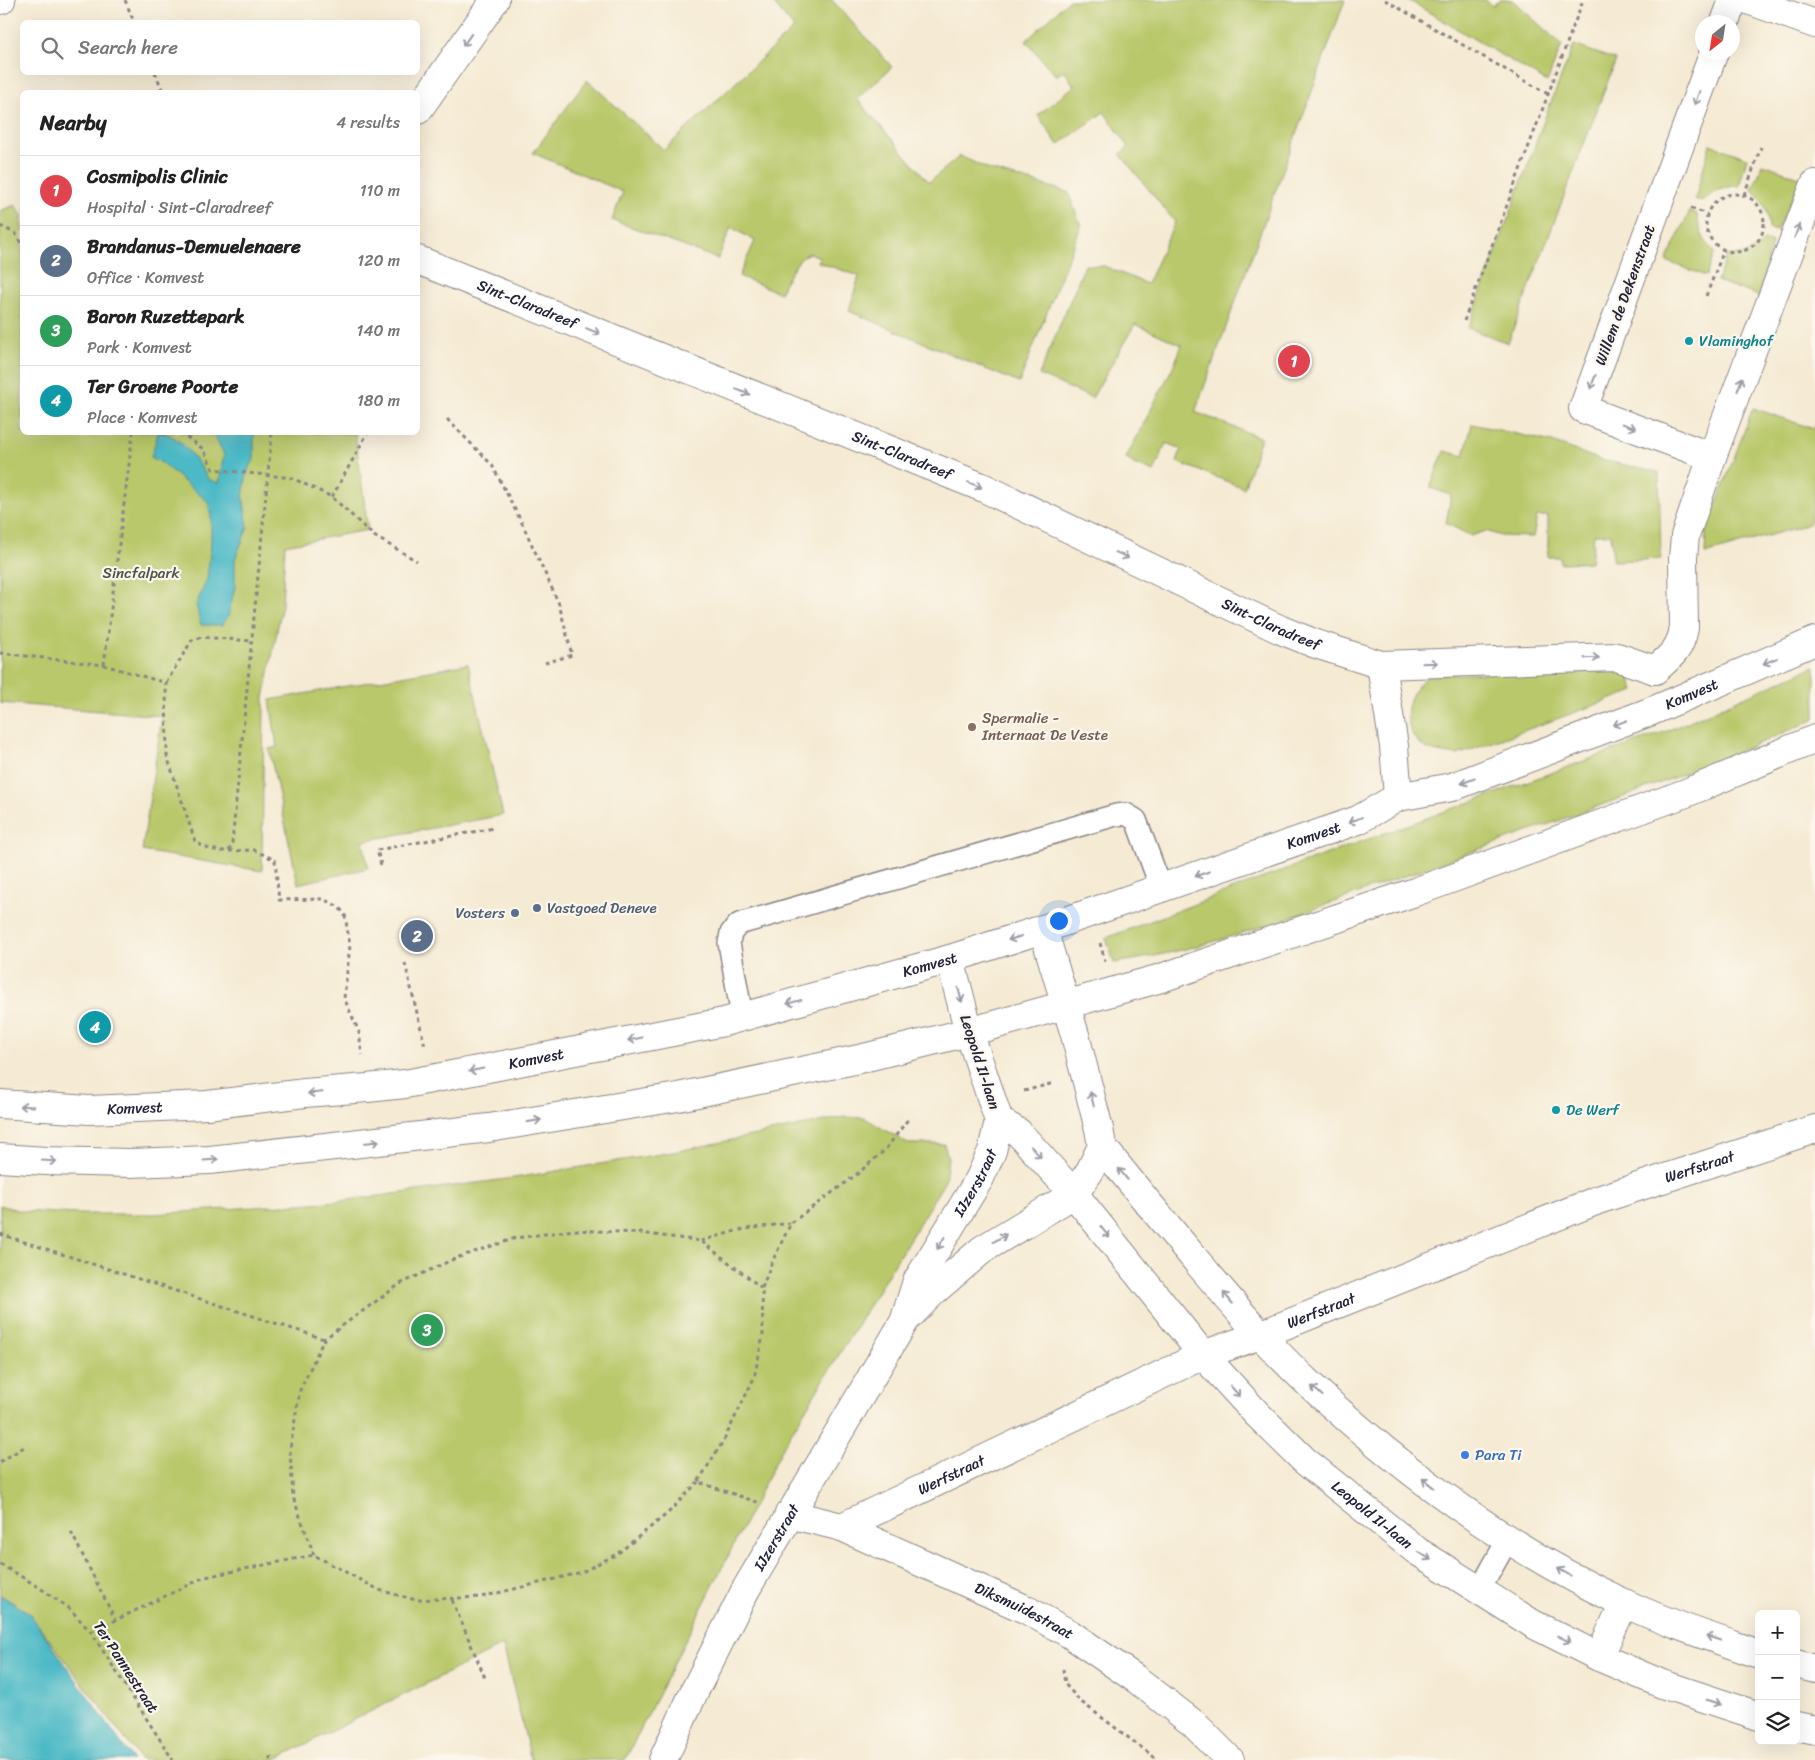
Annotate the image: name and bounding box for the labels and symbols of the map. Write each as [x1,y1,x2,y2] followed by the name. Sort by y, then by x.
[1695,15,1740,60] north arrow
[462,33,472,47] one-way arrow
[1692,90,1701,105] one-way arrow
[1587,221,1663,369] street label: Willem de Dekenstraat
[1793,224,1802,240] one-way arrow
[473,272,584,337] street label: Sint-Claradreef
[584,327,600,336] one-way arrow
[1699,328,1774,354] place label: Vlaminghof
[1683,335,1695,347] marker: Vlaminghof
[1278,342,1310,380] pin: 1
[1588,374,1597,389] one-way arrow
[1736,376,1745,392] one-way arrow
[735,388,750,397] one-way arrow
[1621,422,1636,431] one-way arrow
[848,423,958,488] street label: Sint-Claradreef
[967,480,982,490] one-way arrow
[1114,550,1129,560] one-way arrow
[102,560,181,586] park label: Sincfalpark
[1217,590,1326,658] street label: Sint-Claradreef
[1584,653,1600,662] one-way arrow
[1763,656,1778,666] one-way arrow
[1422,658,1438,668] one-way arrow
[1661,671,1723,717] street label: Komvest
[981,705,1108,748] place label: Spermalie - Internaat De Veste
[1613,719,1628,728] one-way arrow
[966,721,978,733] marker: Spermalie - Internaat De Veste
[1461,777,1477,786] one-way arrow
[1283,814,1344,857] street label: Komvest
[1348,816,1363,826] one-way arrow
[1195,870,1210,879] one-way arrow
[547,895,657,921] place label: Vastgoed Deneve
[456,900,505,926] place label: Vosters
[531,902,543,914] marker: Vastgoed Deneve
[509,907,521,919] marker: Vosters
[1046,908,1072,934] your location
[401,917,433,955] pin: 2
[1008,934,1023,943] one-way arrow
[899,944,961,985] street label: Komvest
[956,987,965,1003] one-way arrow
[786,998,802,1007] one-way arrow
[79,1008,111,1046] pin: 4
[952,1011,1008,1113] street label: Leopold II-laan
[628,1035,644,1044] one-way arrow
[506,1040,566,1077] street label: Komvest
[468,1066,484,1076] one-way arrow
[308,1088,324,1097] one-way arrow
[1086,1091,1096,1107] one-way arrow
[106,1094,164,1122] street label: Komvest
[1566,1097,1620,1123] place label: De Werf
[19,1101,35,1110] one-way arrow
[1550,1104,1562,1116] marker: De Werf
[525,1115,541,1125] one-way arrow
[364,1137,380,1147] one-way arrow
[1661,1143,1739,1190] street label: Werfstraat
[946,1144,1005,1222] street label: IJzerstraat
[1030,1145,1042,1158] one-way arrow
[203,1155,219,1165] one-way arrow
[40,1157,56,1166] one-way arrow
[1118,1167,1129,1180] one-way arrow
[1099,1225,1110,1238] one-way arrow
[993,1233,1007,1243] one-way arrow
[935,1235,945,1249] one-way arrow
[1283,1285,1360,1336] street label: Werfstraat
[1223,1291,1234,1304] one-way arrow
[411,1311,443,1349] pin: 3
[1230,1384,1241,1397] one-way arrow
[1310,1385,1323,1397] one-way arrow
[1475,1442,1522,1468] place label: Para Ti
[913,1447,990,1502] street label: Werfstraat
[1459,1449,1471,1461] marker: Para Ti
[1325,1474,1419,1556] street label: Leopold II-laan
[1421,1478,1435,1488] one-way arrow
[746,1498,807,1577] street label: IJzerstraat
[1418,1551,1432,1562] one-way arrow
[1558,1566,1572,1576] one-way arrow
[970,1575,1079,1647] street label: Diksmuidestraat
[86,1616,166,1719] street label: Ter Pannestraat
[1705,1632,1721,1642] one-way arrow
[1556,1635,1571,1645] one-way arrow
[1706,1698,1721,1707] one-way arrow

